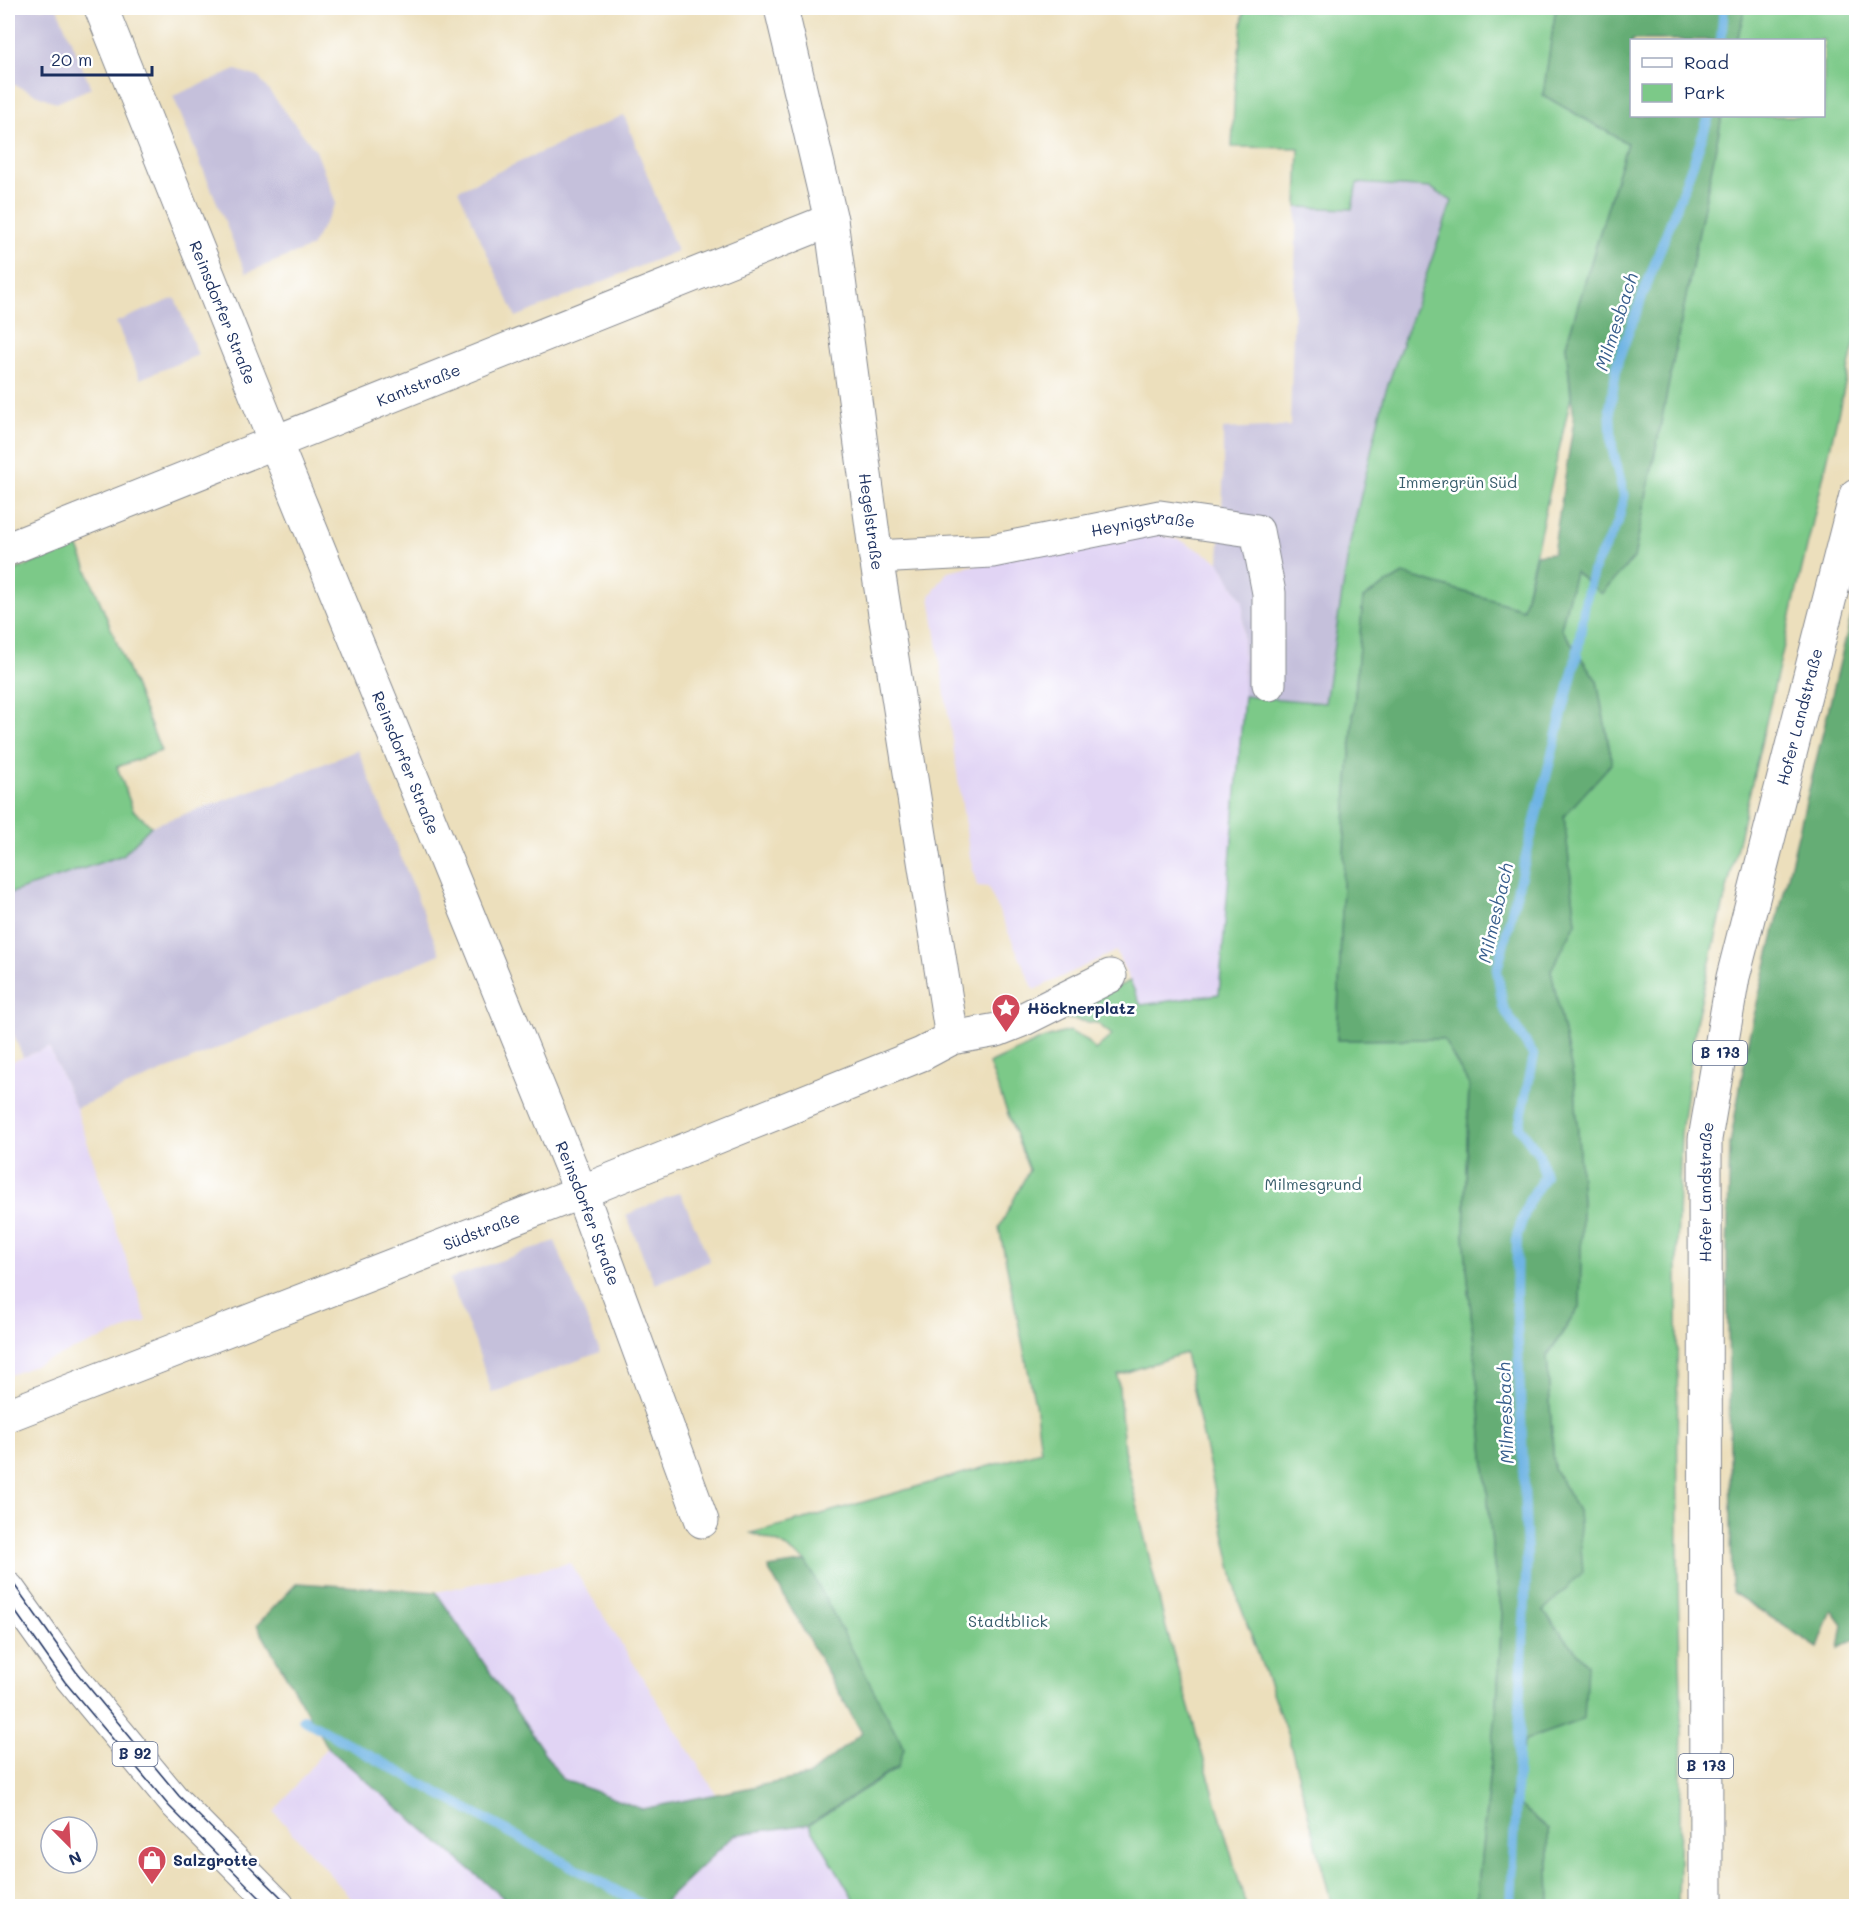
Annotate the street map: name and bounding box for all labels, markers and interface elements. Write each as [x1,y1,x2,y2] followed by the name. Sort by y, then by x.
[42,39,152,77] scale bar
[1630,39,1825,117] legend
[51,47,92,71] text: 20 m
[1684,50,1729,74] text: Road
[1684,80,1725,104] text: Park
[185,237,262,387] street label: Reinsdorfer Straße
[1589,269,1643,374] water label: Milmesbach
[373,358,463,411] street label: Kantstraße
[1399,471,1517,492] park label: Immergrün Süd
[855,472,889,571] street label: Hegelstraße
[1089,506,1196,541] street label: Heynigstraße
[1771,646,1826,787] street label: Hofer Landstraße
[368,688,445,837] street label: Reinsdorfer Straße
[1472,860,1518,965] water label: Milmesbach
[990,992,1022,1034] place icon: Höcknerplatz
[1027,997,1135,1018] place label: Höcknerplatz
[1693,1041,1747,1065] road number: B 173
[1694,1120,1718,1262] street label: Hofer Landstraße
[551,1138,625,1288] street label: Reinsdorfer Straße
[1264,1173,1362,1194] park label: Milmesgrund
[440,1206,523,1255] street label: Südstraße
[1491,1362,1519,1464] water label: Milmesbach
[968,1610,1048,1631] park label: Stadtblick
[112,1742,158,1766] road number: B 92
[1679,1754,1733,1778] road number: B 173
[39,1815,99,1875] north arrow
[136,1844,168,1886] shop icon: Salzgrotte
[65,1847,85,1871] text: N
[173,1849,258,1870] place label: Salzgrotte

